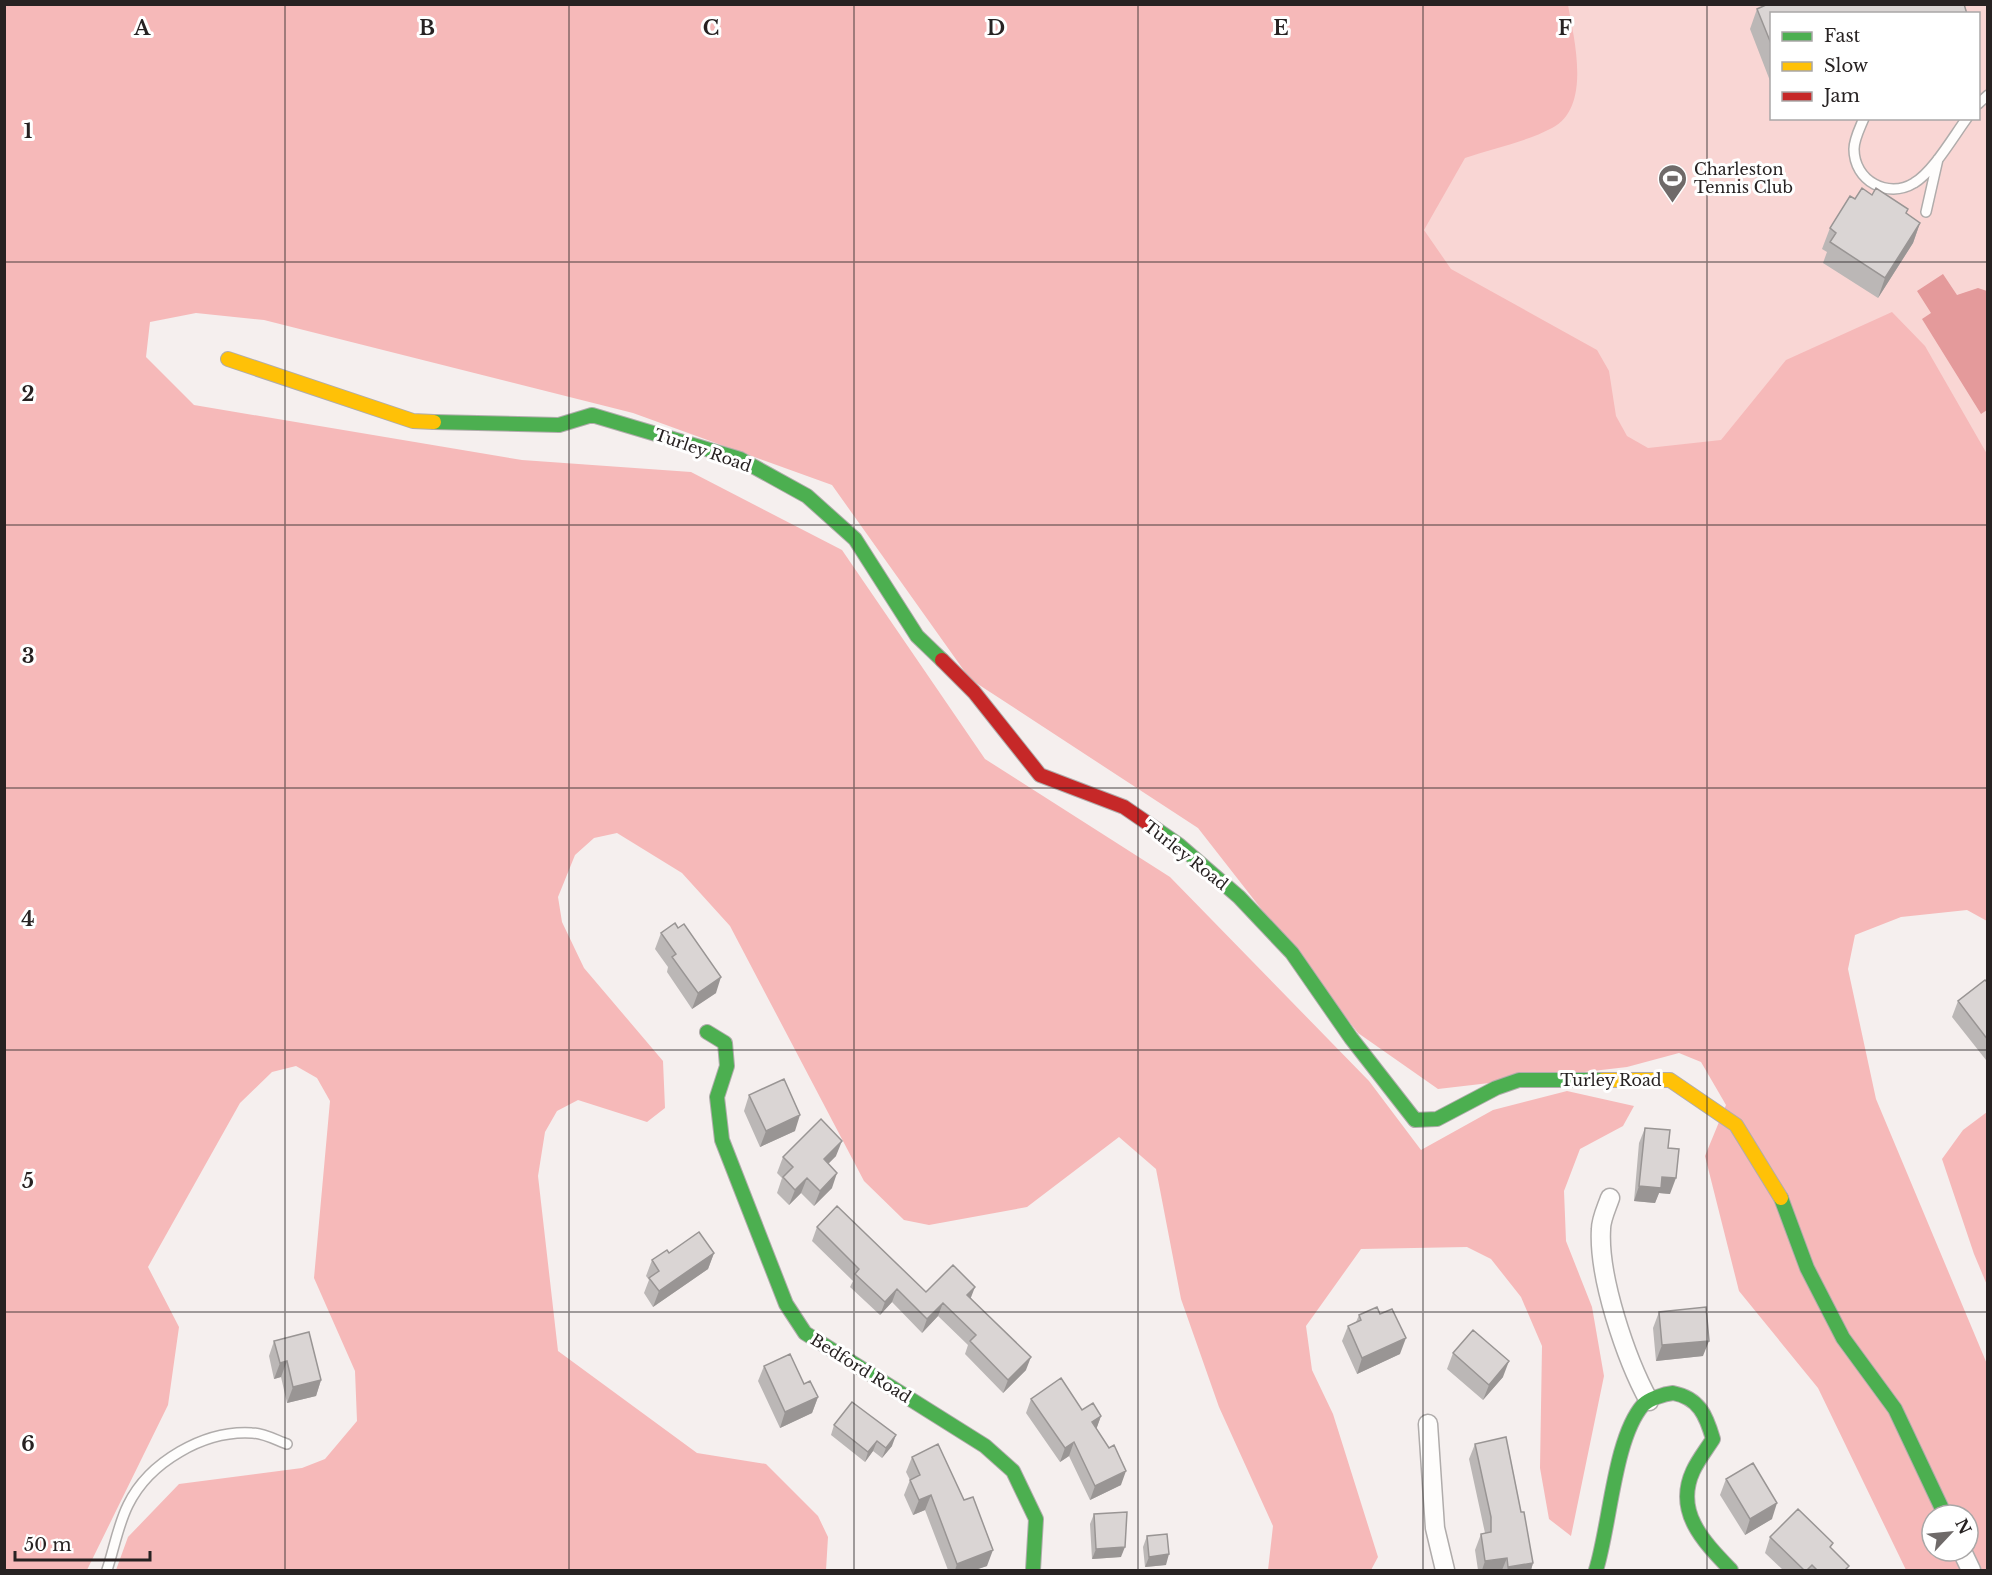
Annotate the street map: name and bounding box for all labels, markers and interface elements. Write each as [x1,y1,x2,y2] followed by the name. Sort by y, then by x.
[1770,12,1980,120] legend
[133,16,151,40] text: A
[419,16,435,40] text: B
[703,16,719,40] text: C
[987,16,1005,40] text: D
[1273,16,1289,40] text: E
[1558,16,1572,40] text: F
[1824,25,1861,47] text: Fast
[1824,55,1869,77] text: Slow
[1822,85,1860,107] text: Jam
[24,119,33,143] text: 1
[1694,159,1793,197] place label: Charleston Tennis Club
[1657,162,1689,204] sports icon: Charleston Tennis Club
[21,382,35,406] text: 2
[652,424,754,476] street label: Turley Road
[22,644,34,668] text: 3
[1140,816,1232,894] street label: Turley Road
[21,907,35,931] text: 4
[1560,1070,1662,1090] street label: Turley Road
[22,1169,34,1193] text: 5
[807,1329,915,1407] street label: Bedford Road
[21,1432,35,1456] text: 6
[1920,1503,1980,1563] north arrow
[1951,1515,1976,1538] text: N
[15,1524,150,1562] scale bar
[24,1534,72,1556] text: 50 m

